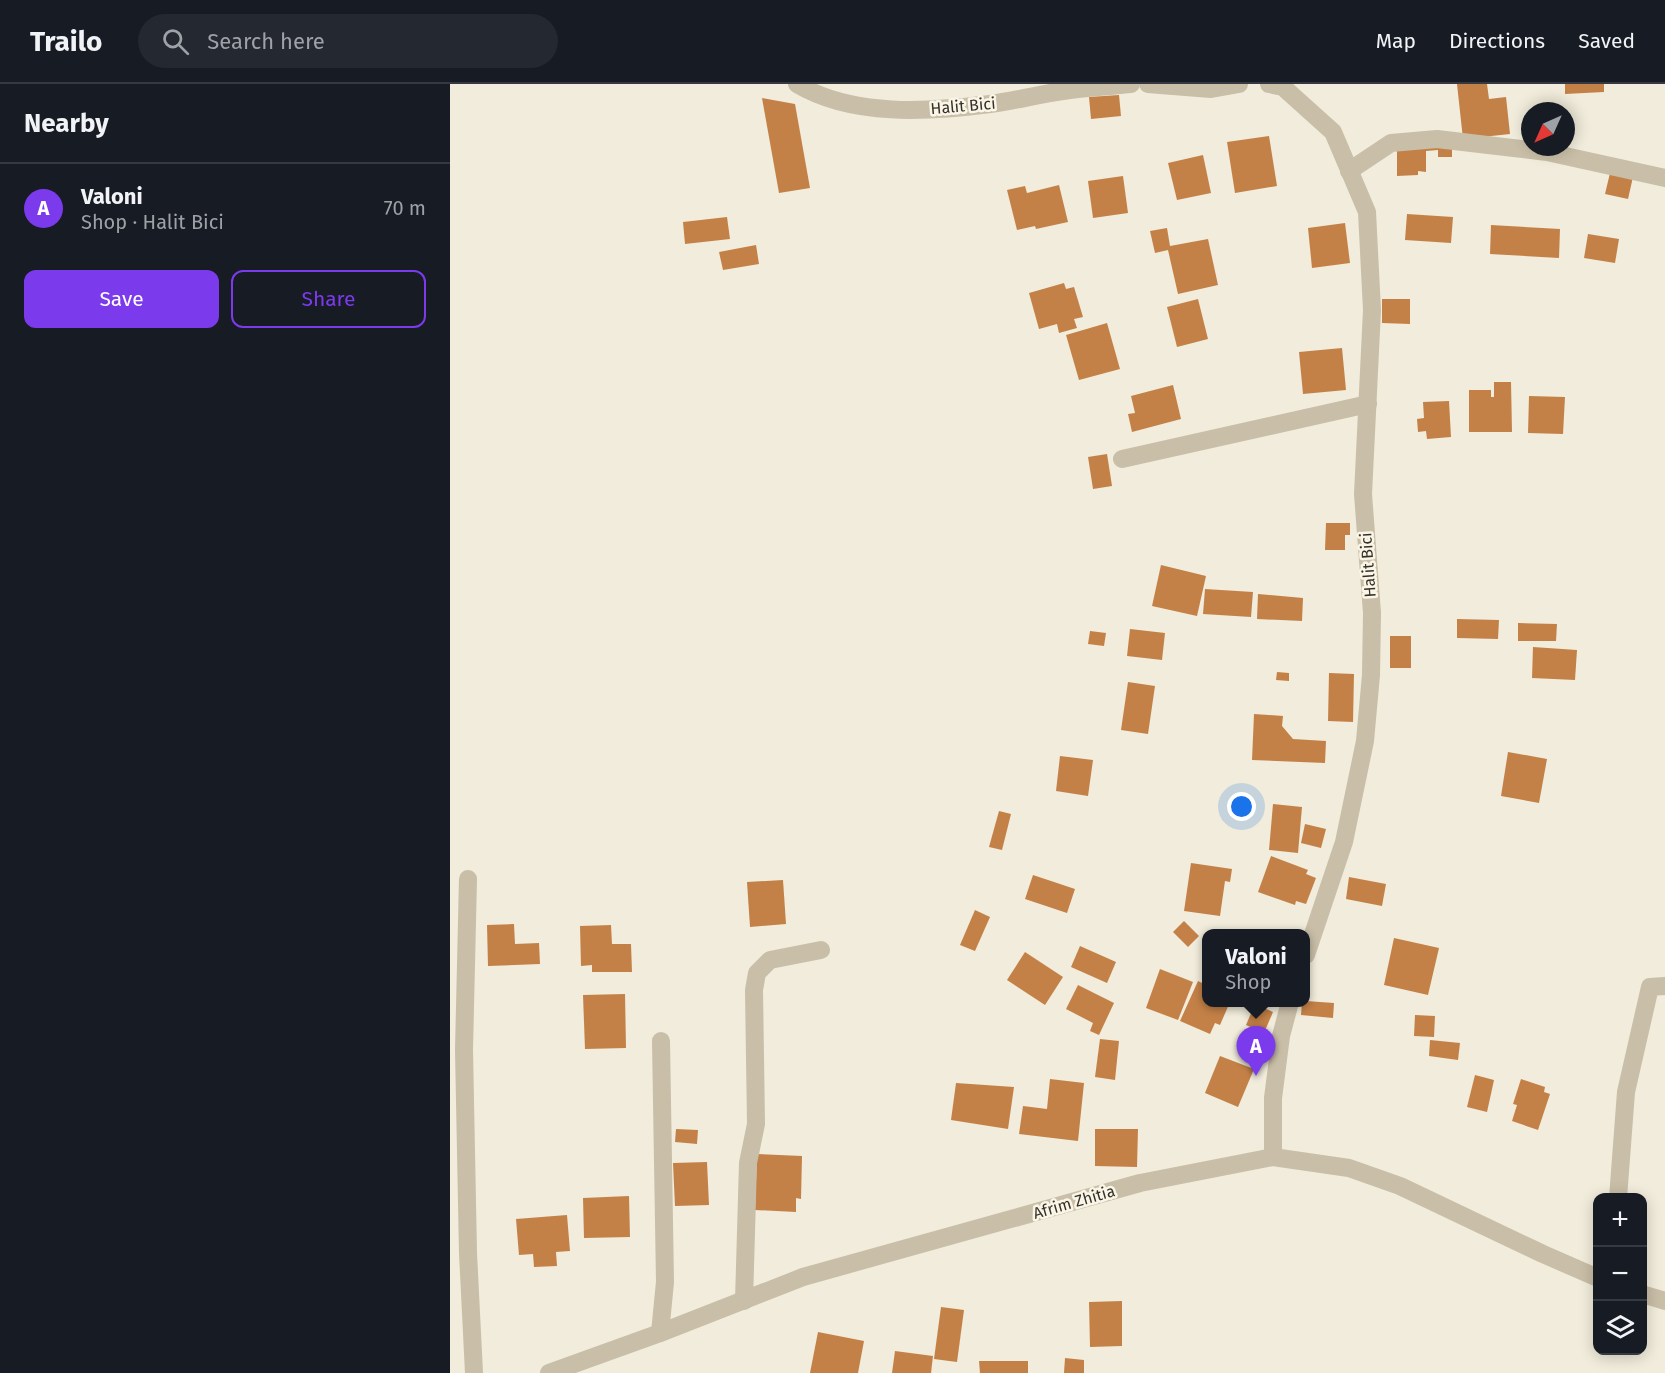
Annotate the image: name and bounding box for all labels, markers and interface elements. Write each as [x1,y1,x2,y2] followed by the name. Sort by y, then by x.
[138,14,558,68] search box
[30,25,102,58] text: Trailo
[159,25,192,58] icon: search
[207,28,325,55] text: Search here
[1376,28,1416,54] text: Map
[1449,28,1545,54] text: Directions
[1578,28,1635,54] text: Saved
[930,94,996,118] street label: Halit Bici
[1521,102,1575,156] north arrow
[24,108,109,139] text: Nearby
[81,183,143,210] text: Valoni
[38,196,49,220] text: A
[384,196,426,220] text: 70 m
[81,210,224,234] text: Shop · Halit Bici
[24,270,219,328] button: Save
[231,270,426,328] button: Share
[1356,532,1380,598] street label: Halit Bici
[1227,792,1256,821] your location
[1202,929,1310,1007] popup
[1225,943,1287,970] text: Valoni
[1225,970,1271,994] text: Shop
[1236,1026,1276,1076] pin: A
[1031,1181,1117,1223] street label: Afrim Zhitia
[1593,1193,1647,1355] map controls
[1593,1193,1647,1247] button: +
[1593,1247,1647,1301] button: −
[1593,1301,1647,1355] button: layers

